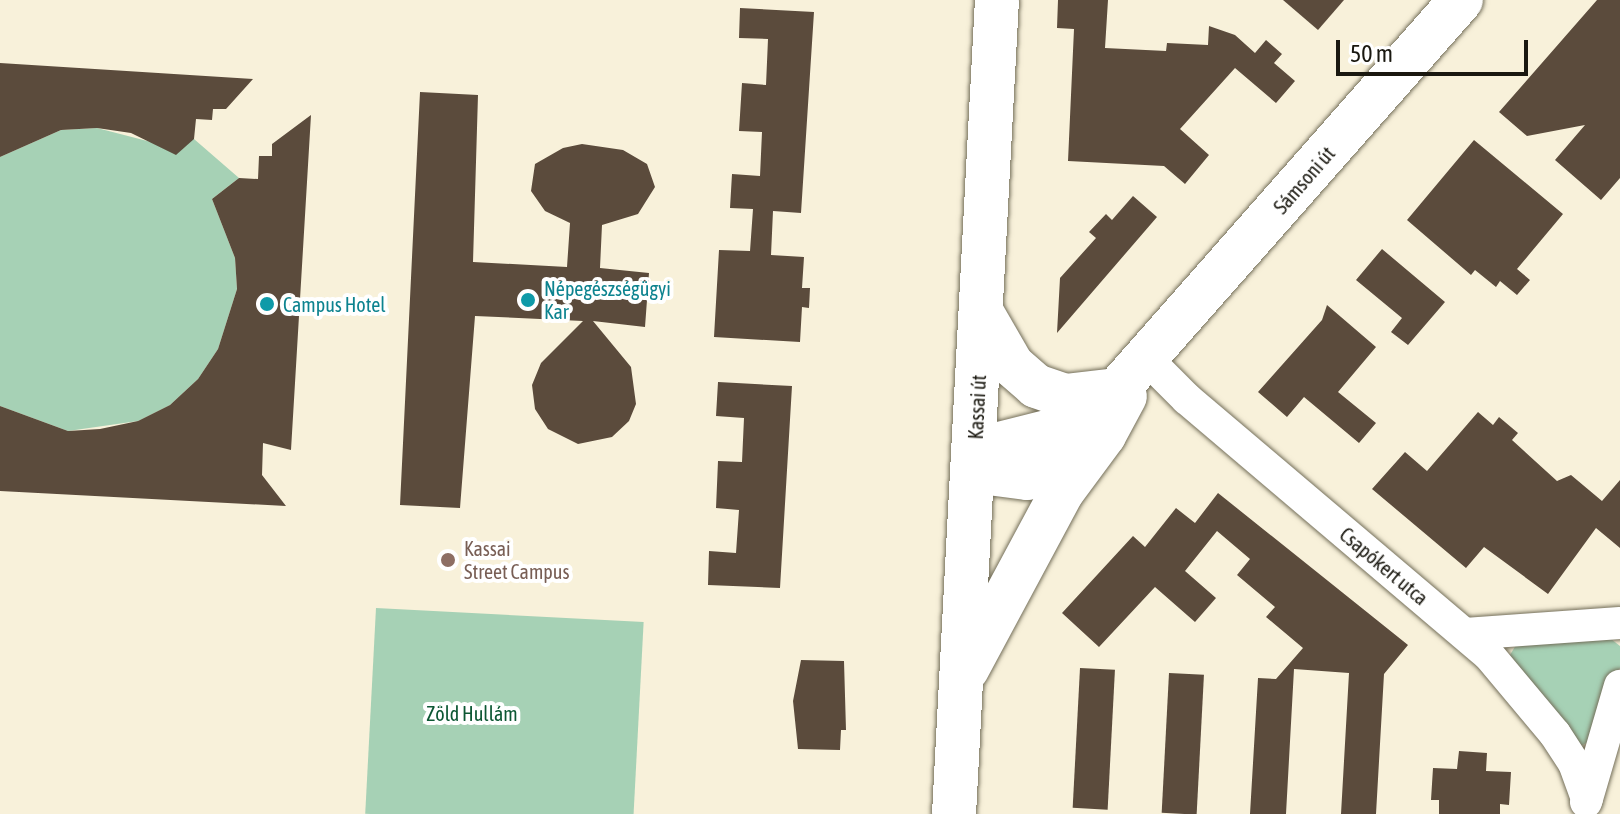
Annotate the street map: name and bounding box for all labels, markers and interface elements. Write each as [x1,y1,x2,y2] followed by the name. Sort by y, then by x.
[1340,24,1532,74] scale bar
[1350,40,1393,67] text: 50 m
[1268,142,1340,218] street label: Sámsoni út
[544,276,671,323] place label: Népegészségügyi Kar
[519,291,537,309] marker: Népegészségügyi Kar
[283,292,386,316] place label: Campus Hotel
[258,295,276,313] marker: Campus Hotel
[963,374,991,440] street label: Kassai út
[1335,522,1433,610] street label: Csapókert utca
[464,536,570,583] place label: Kassai Street Campus
[439,551,457,569] marker: Kassai Street Campus
[426,701,518,725] park label: Zöld Hullám

